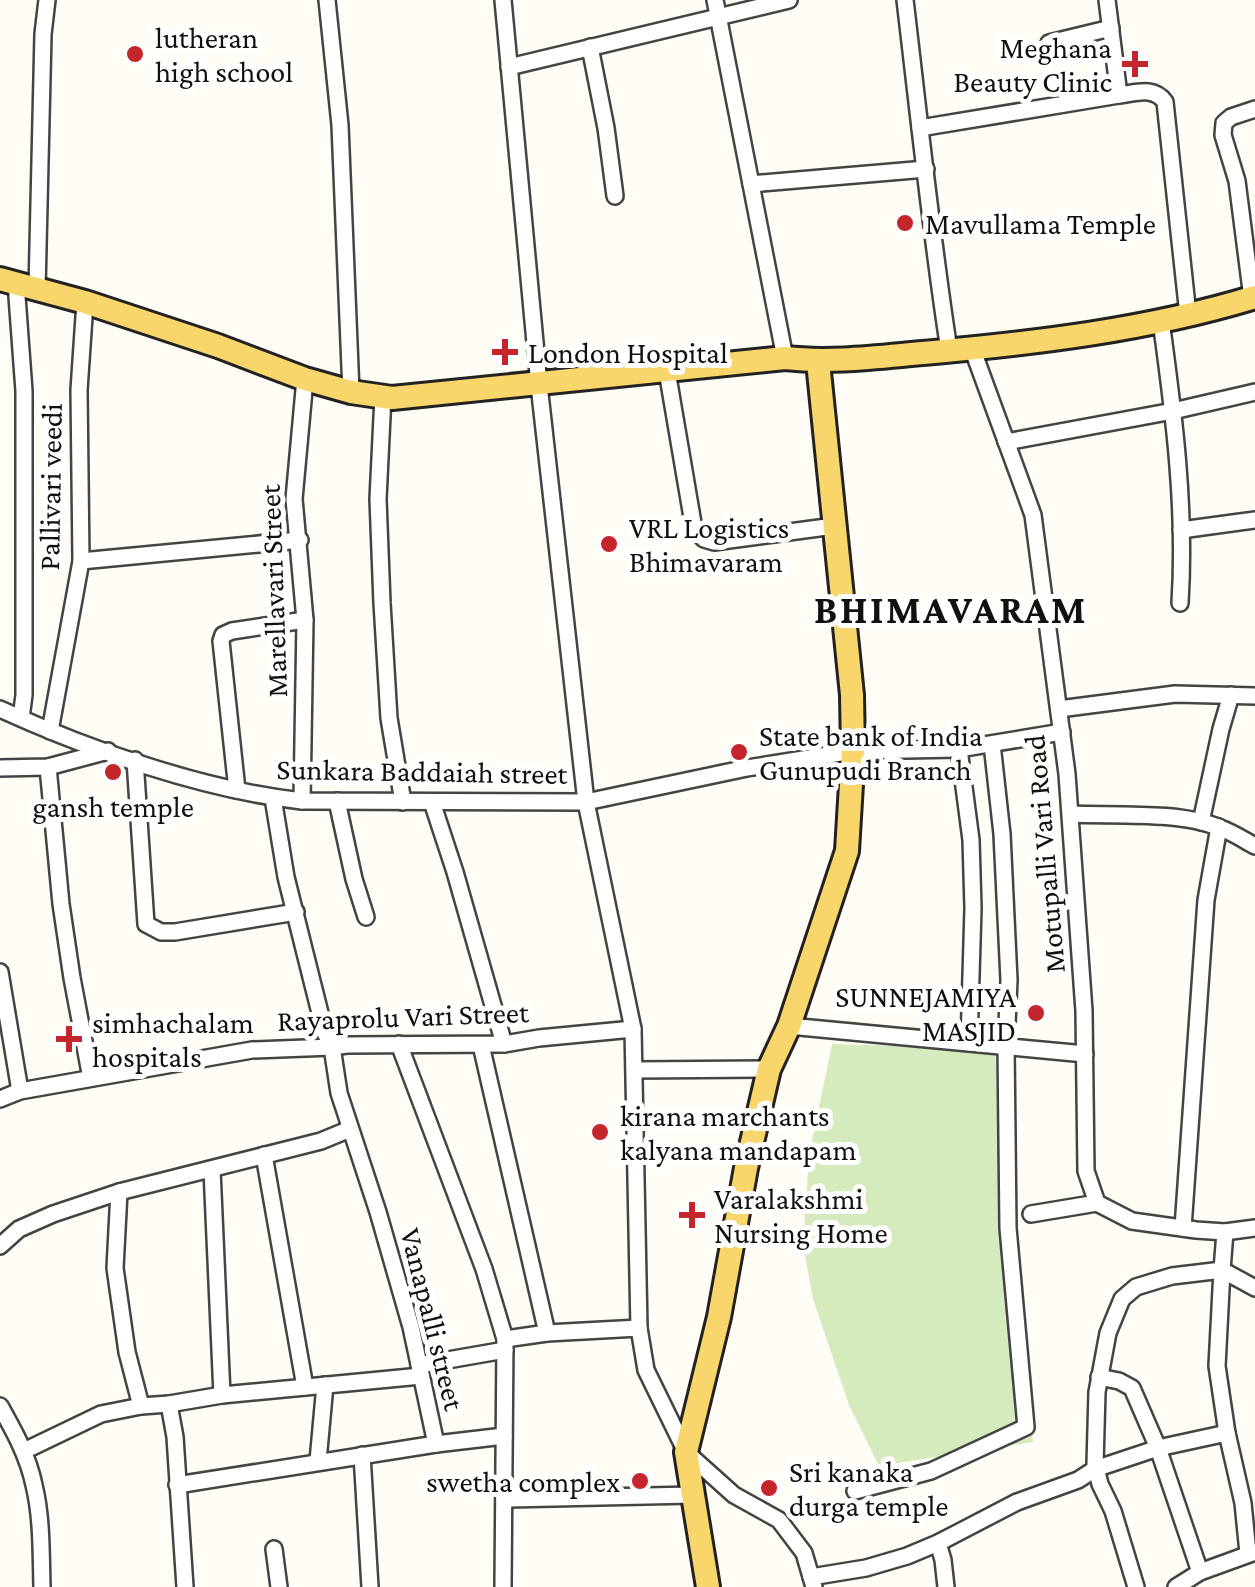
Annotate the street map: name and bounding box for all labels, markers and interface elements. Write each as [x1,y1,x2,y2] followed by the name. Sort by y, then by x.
[155,21,293,89] place label: lutheran high school
[954,31,1113,99] place label: Meghana Beauty Clinic
[124,43,146,65] marker: lutheran high school
[1122,51,1148,77] marker: Meghana Beauty Clinic
[925,207,1156,241] place label: Mavullama Temple
[894,212,916,234] marker: Mavullama Temple
[528,336,728,370] place label: London Hospital
[492,339,518,365] marker: London Hospital
[32,403,68,571] street label: Pallivari veedi
[253,483,293,698] street label: Marellavari Street
[629,511,789,578] place label: VRL Logistics Bhimavaram
[598,533,620,555] marker: VRL Logistics Bhimavaram
[814,587,1088,632] district label: BHIMAVARAM
[759,719,983,787] place label: State bank of India Gunupudi Branch
[1017,733,1072,975] street label: Motupalli Vari Road
[728,741,750,763] marker: State bank of India Gunupudi Branch
[276,752,569,790] street label: Sunkara Baddaiah street
[102,761,124,783] marker: gansh temple
[32,790,194,824] place label: gansh temple
[835,980,1017,1047] place label: SUNNEJAMIYA MASJID
[277,995,530,1038] street label: Rayaprolu Vari Street
[1025,1002,1047,1024] marker: SUNNEJAMIYA MASJID
[92,1006,254,1074] place label: simhachalam hospitals
[56,1026,82,1052] marker: simhachalam hospitals
[620,1099,857,1167] place label: kirana marchants kalyana mandapam
[589,1121,611,1143] marker: kirana marchants kalyana mandapam
[714,1182,888,1250] place label: Varalakshmi Nursing Home
[679,1202,705,1228] marker: Varalakshmi Nursing Home
[393,1225,472,1415] street label: Vanapalli street
[789,1455,949,1523] place label: Sri kanaka durga temple
[426,1465,620,1499] place label: swetha complex
[629,1470,651,1492] marker: swetha complex
[758,1477,780,1499] marker: Sri kanaka durga temple

